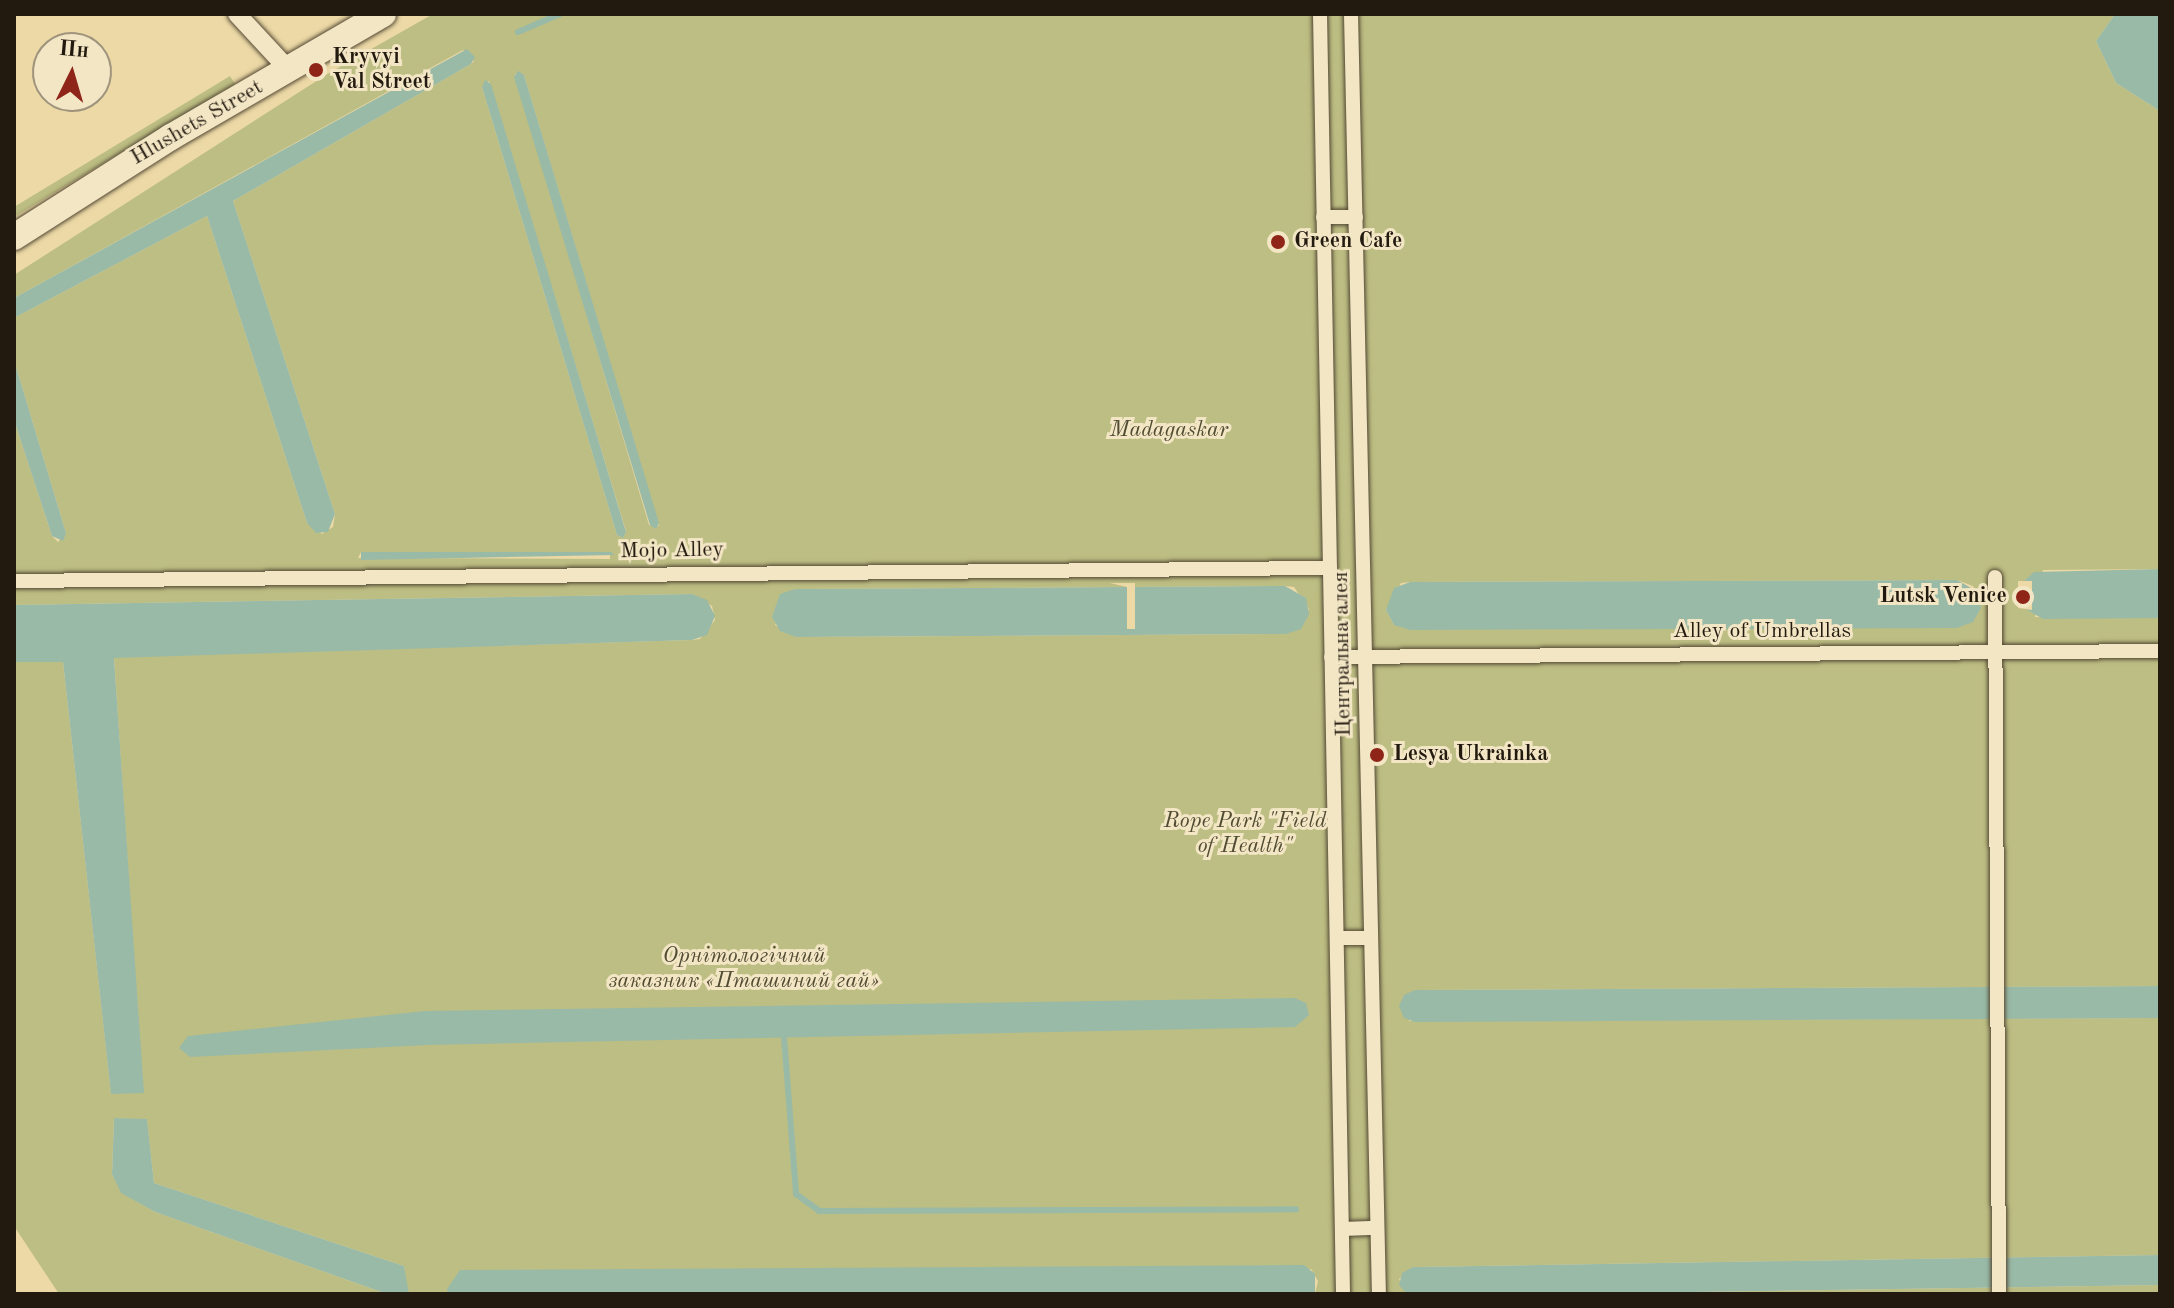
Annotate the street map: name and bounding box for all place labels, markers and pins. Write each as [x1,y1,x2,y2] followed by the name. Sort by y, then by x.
[332,44,431,96] place label: Kryvyi Val Street
[307,61,325,79] marker: Kryvyi Val Street
[1294,229,1402,255] place label: Green Cafe
[1269,233,1287,251] marker: Green Cafe
[1880,584,2007,610] place label: Lutsk Venice
[2014,588,2032,606] marker: Lutsk Venice
[1393,742,1548,768] place label: Lesya Ukrainka
[1368,746,1386,764] marker: Lesya Ukrainka

